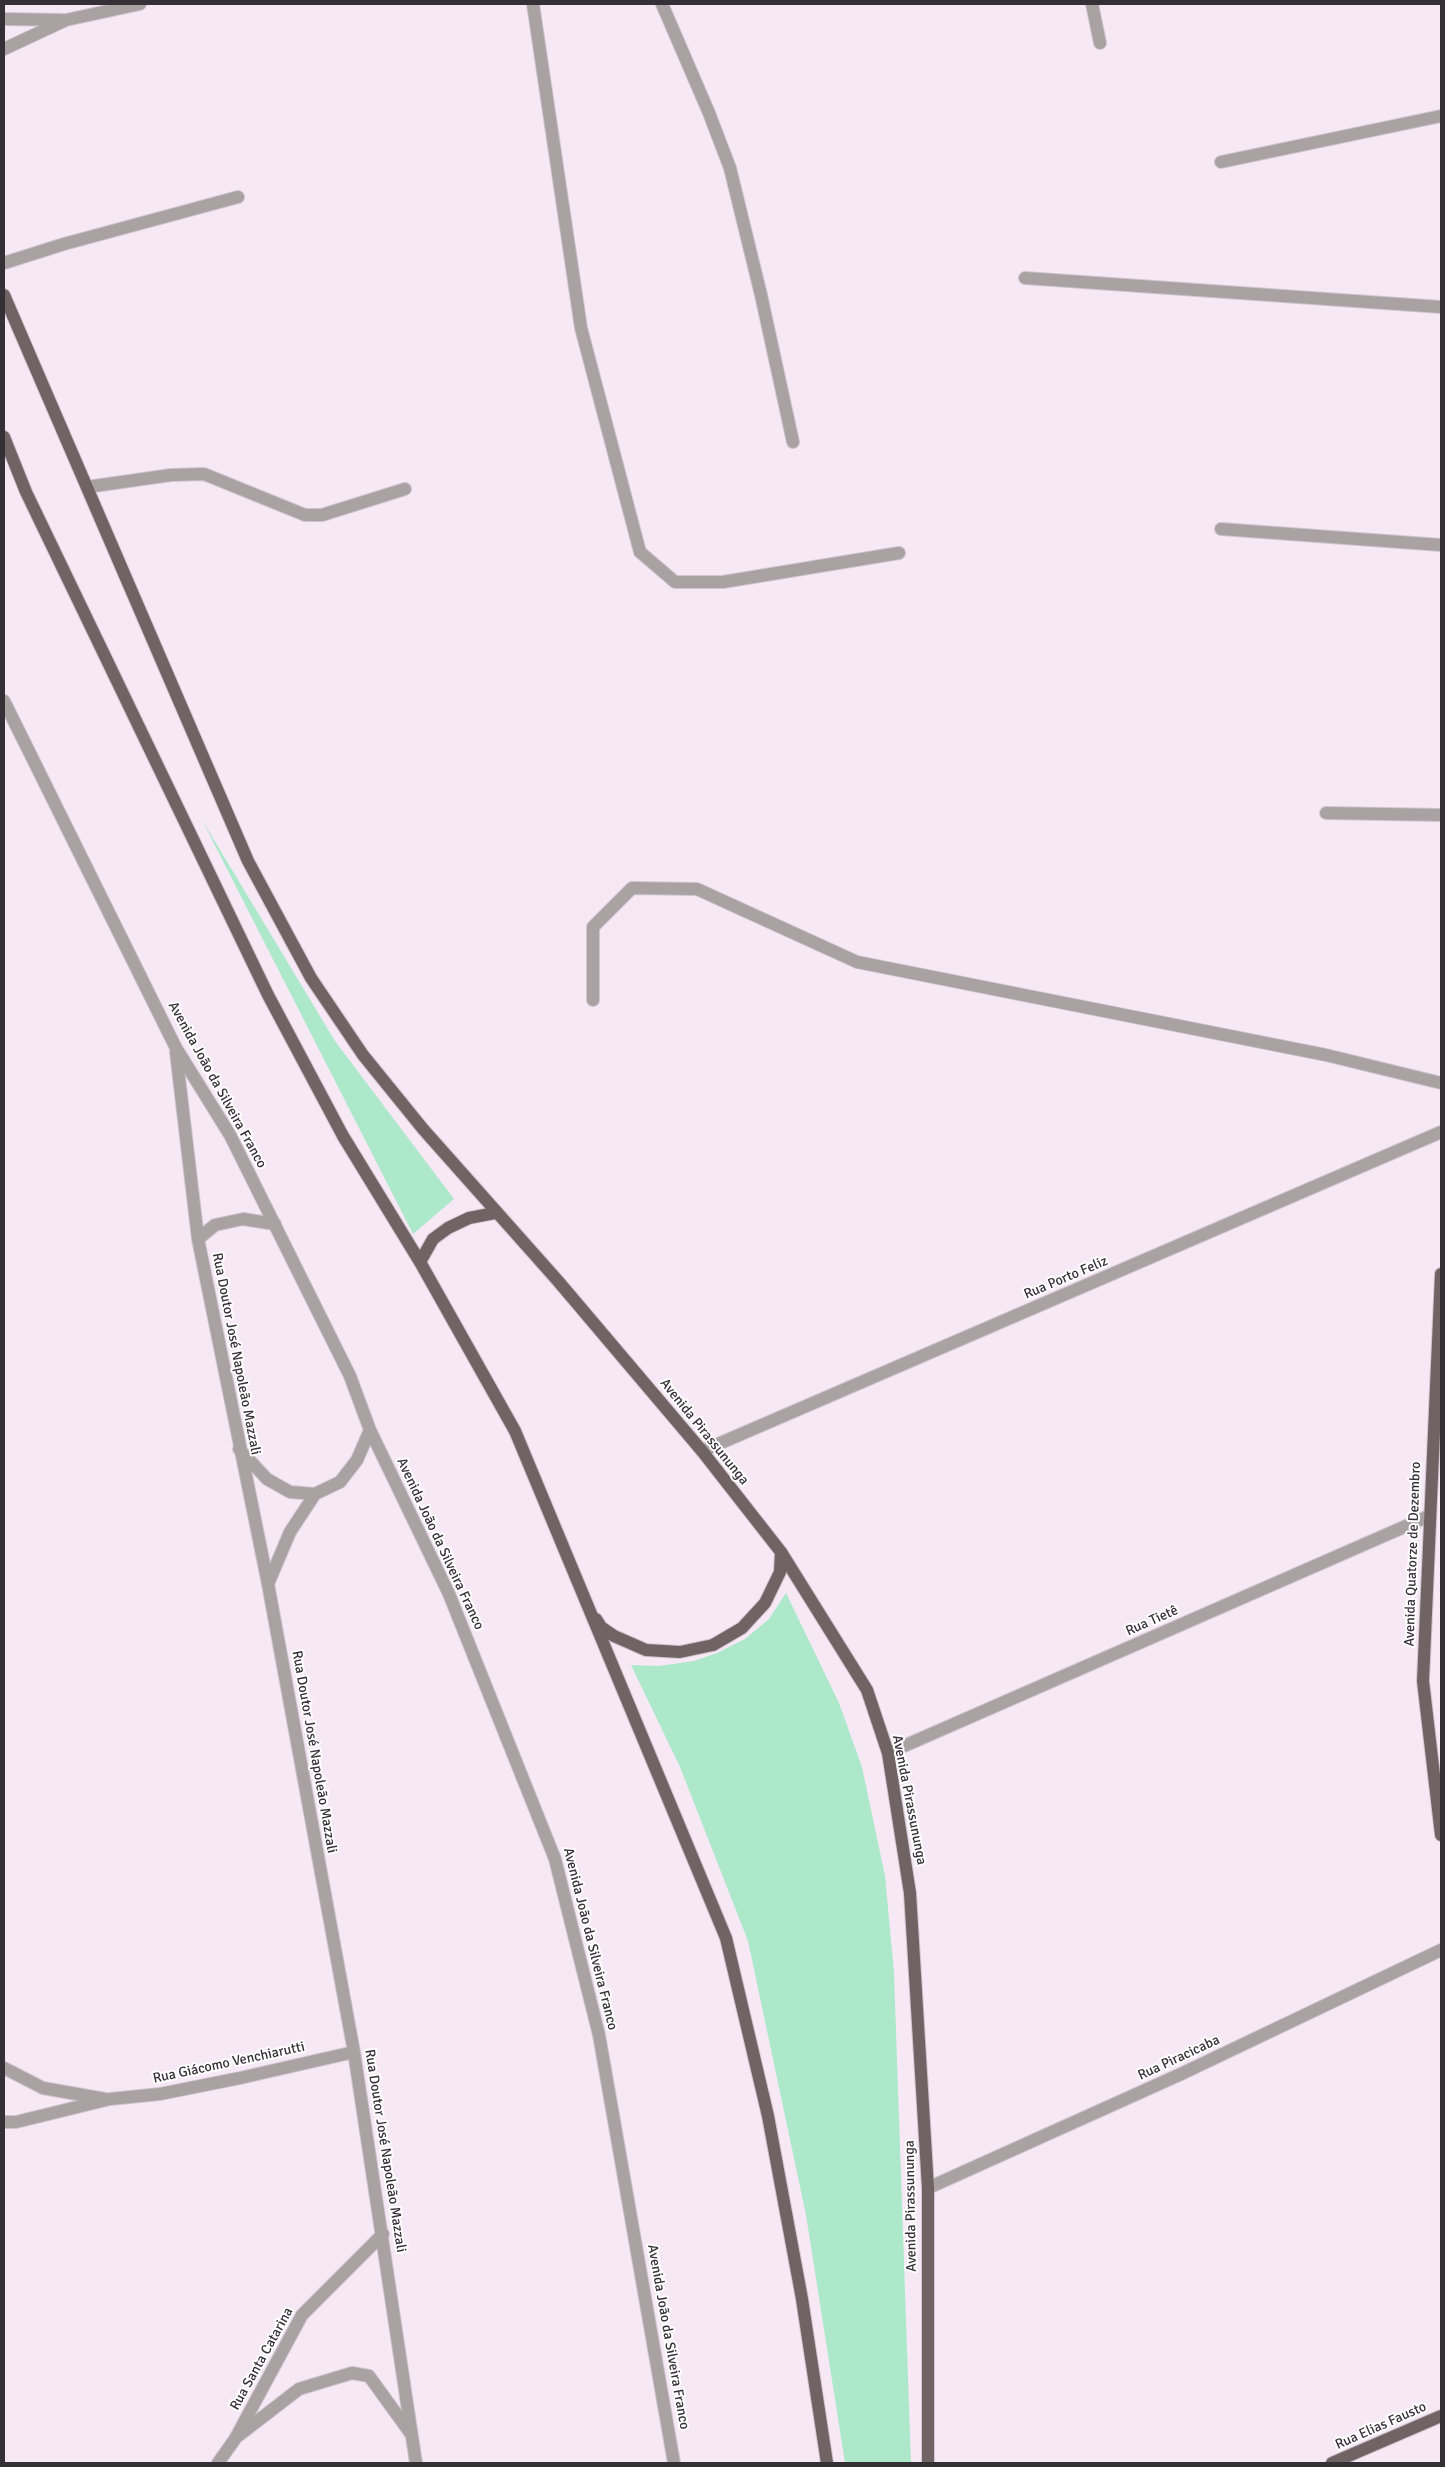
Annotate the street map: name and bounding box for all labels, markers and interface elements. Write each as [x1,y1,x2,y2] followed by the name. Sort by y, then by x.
[164,999,270,1171] street label: Avenida João da Silveira Franco
[208,1252,264,1456] street label: Rua Doutor José Napoleão Mazzali
[1022,1253,1110,1303] street label: Rua Porto Feliz
[656,1376,752,1488] street label: Avenida Pirassununga
[393,1456,487,1632] street label: Avenida João da Silveira Franco
[1401,1461,1425,1647] street label: Avenida Quatorze de Dezembro
[1123,1602,1181,1640] street label: Rua Tietê
[288,1649,340,1855] street label: Rua Doutor José Napoleão Mazzali
[888,1734,930,1866] street label: Avenida Pirassununga
[559,1846,621,2032] street label: Avenida João da Silveira Franco
[1135,2032,1223,2084] street label: Rua Piracicaba
[152,2039,306,2087] street label: Rua Giácomo Venchiarutti
[361,2048,409,2254] street label: Rua Doutor José Napoleão Mazzali
[901,2140,921,2272] street label: Avenida Pirassununga
[643,2243,693,2431] street label: Avenida João da Silveira Franco
[227,2305,297,2413] street label: Rua Santa Catarina
[1333,2398,1429,2454] street label: Rua Elias Fausto

